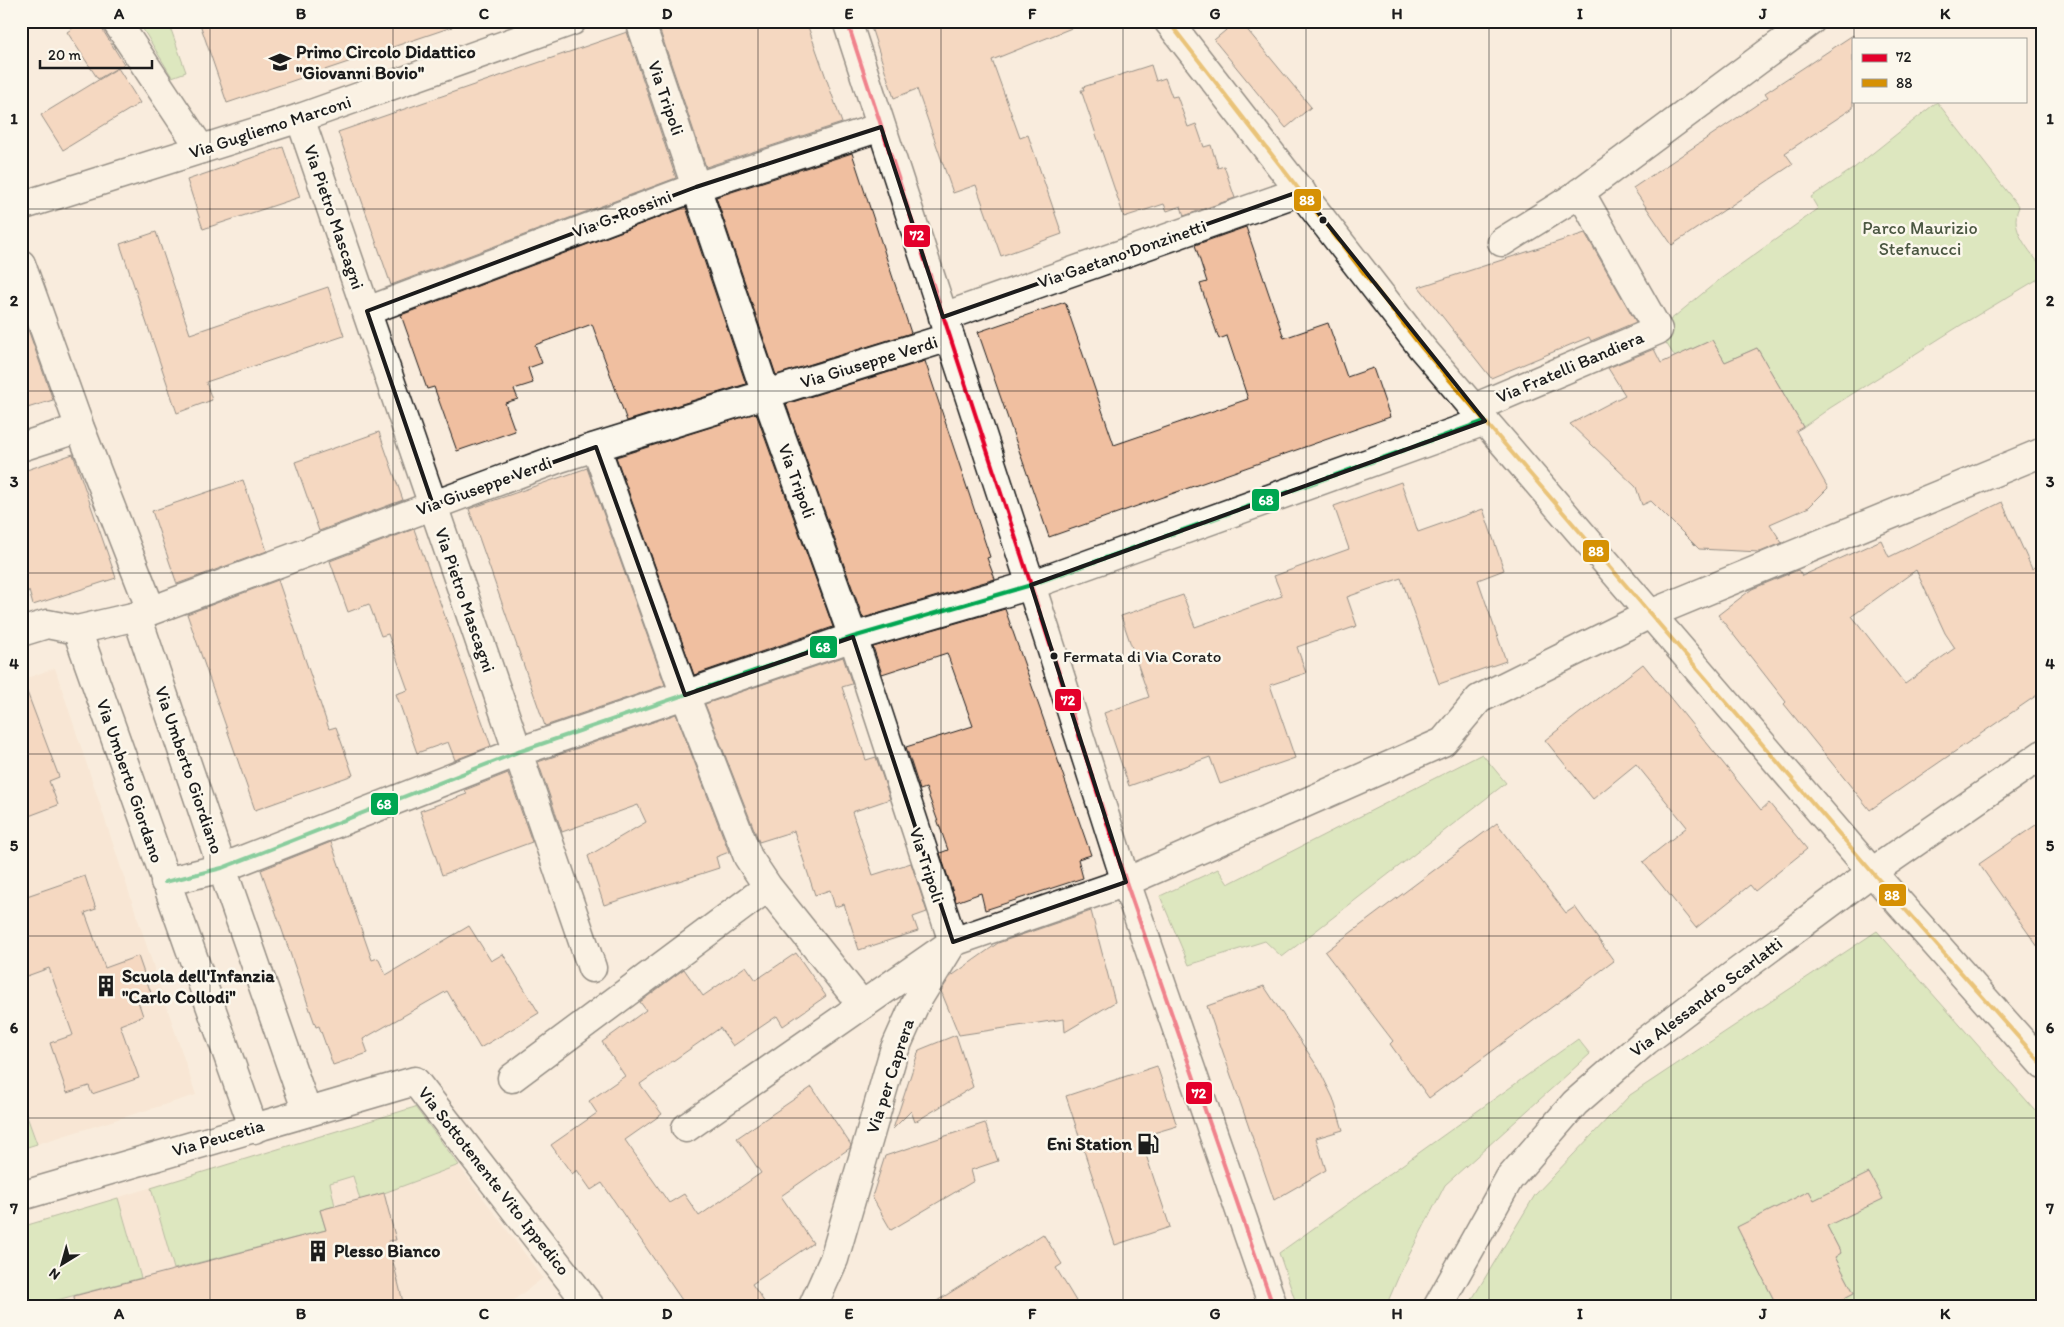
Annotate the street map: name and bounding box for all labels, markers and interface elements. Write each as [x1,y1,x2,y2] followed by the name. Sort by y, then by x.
[113,4,125,23] text: A
[296,4,307,23] text: B
[479,4,490,23] text: C
[662,4,673,23] text: D
[845,4,854,23] text: E
[1028,4,1037,23] text: F
[1209,4,1221,23] text: G
[1391,4,1403,23] text: H
[1577,4,1583,23] text: I
[1758,4,1767,23] text: J
[1940,4,1951,23] text: K
[40,38,152,70] scale bar
[1852,38,2026,102] legend
[296,41,476,84] place label: Primo Circolo Didattico "Giovanni Bovio"
[48,46,82,64] text: 20 m
[1896,48,1911,66] text: 72
[267,49,293,75] school or university icon: Primo Circolo Didattico "Giovanni Bovio"
[643,58,689,138] street label: Via Tripoli
[1896,74,1912,92] text: 88
[186,90,354,164] street label: Via Gugliemo Marconi
[10,109,18,128] text: 1
[2046,109,2054,128] text: 1
[299,142,369,292] street label: Via Pietro Mascagni
[569,185,675,243] street label: Via G. Rossini
[1293,188,1322,212] line badge: 88
[1299,192,1315,209] text: 88
[1035,215,1209,293] street label: Via Gaetano Donzinetti
[1318,215,1328,225] unlabelled marker
[1862,217,1978,260] park label: Parco Maurizio Stefanucci
[903,224,931,248] line badge: 72
[909,227,925,244] text: 72
[10,291,19,310] text: 2
[2046,291,2055,310] text: 2
[1493,326,1648,408] street label: Via Fratelli Bandiera
[798,331,940,393] street label: Via Giuseppe Verdi
[773,441,821,521] street label: Via Tripoli
[413,451,555,521] street label: Via Giuseppe Verdi
[10,472,19,491] text: 3
[2046,472,2055,491] text: 3
[1251,488,1280,512] line badge: 68
[1258,492,1274,509] text: 68
[430,525,500,675] street label: Via Pietro Mascagni
[1582,539,1610,563] line badge: 88
[1588,543,1604,560] text: 88
[809,635,838,659] line badge: 68
[815,639,831,656] text: 68
[1063,646,1221,666] place label: Fermata di Via Corato
[1049,651,1059,661] marker: Fermata di Via Corato
[9,654,19,673] text: 4
[2045,654,2055,673] text: 4
[150,683,228,857] street label: Via Umberto Giordiano
[1054,688,1082,712] line badge: 72
[1060,692,1076,709] text: 72
[92,696,168,866] street label: Via Umberto Giordano
[370,792,399,816] line badge: 68
[376,796,392,813] text: 68
[905,825,949,905] street label: Via Tripoli
[10,836,19,855] text: 5
[2046,836,2055,855] text: 5
[1878,883,1907,907] line badge: 88
[1884,887,1900,904] text: 88
[1625,932,1787,1062] street label: Via Alessandro Scarlatti
[122,965,275,1008] place label: Scuola dell'Infanzia "Carlo Collodi"
[93,973,119,999] building icon: Scuola dell'Infanzia "Carlo Collodi"
[861,1015,919,1136] street label: Via per Caprera
[10,1018,19,1037] text: 6
[2046,1018,2055,1037] text: 6
[1185,1081,1213,1105] line badge: 72
[413,1082,575,1280] street label: Via Sottotenente Vito Ippedico
[1191,1085,1207,1102] text: 72
[169,1114,267,1162] street label: Via Peucetia
[1135,1131,1161,1157] fuel station icon: Eni Station
[1047,1133,1133,1155] place label: Eni Station
[9,1199,18,1218] text: 7
[2045,1199,2054,1218] text: 7
[305,1238,331,1264] building icon: Plesso Bianco
[38,1240,88,1290] north arrow
[334,1240,440,1262] place label: Plesso Bianco
[46,1264,63,1284] text: N
[113,1304,125,1323] text: A
[296,1304,307,1323] text: B
[479,1304,490,1323] text: C
[662,1304,673,1323] text: D
[845,1304,854,1323] text: E
[1028,1304,1037,1323] text: F
[1209,1304,1221,1323] text: G
[1391,1304,1403,1323] text: H
[1577,1304,1583,1323] text: I
[1758,1304,1767,1323] text: J
[1940,1304,1951,1323] text: K

